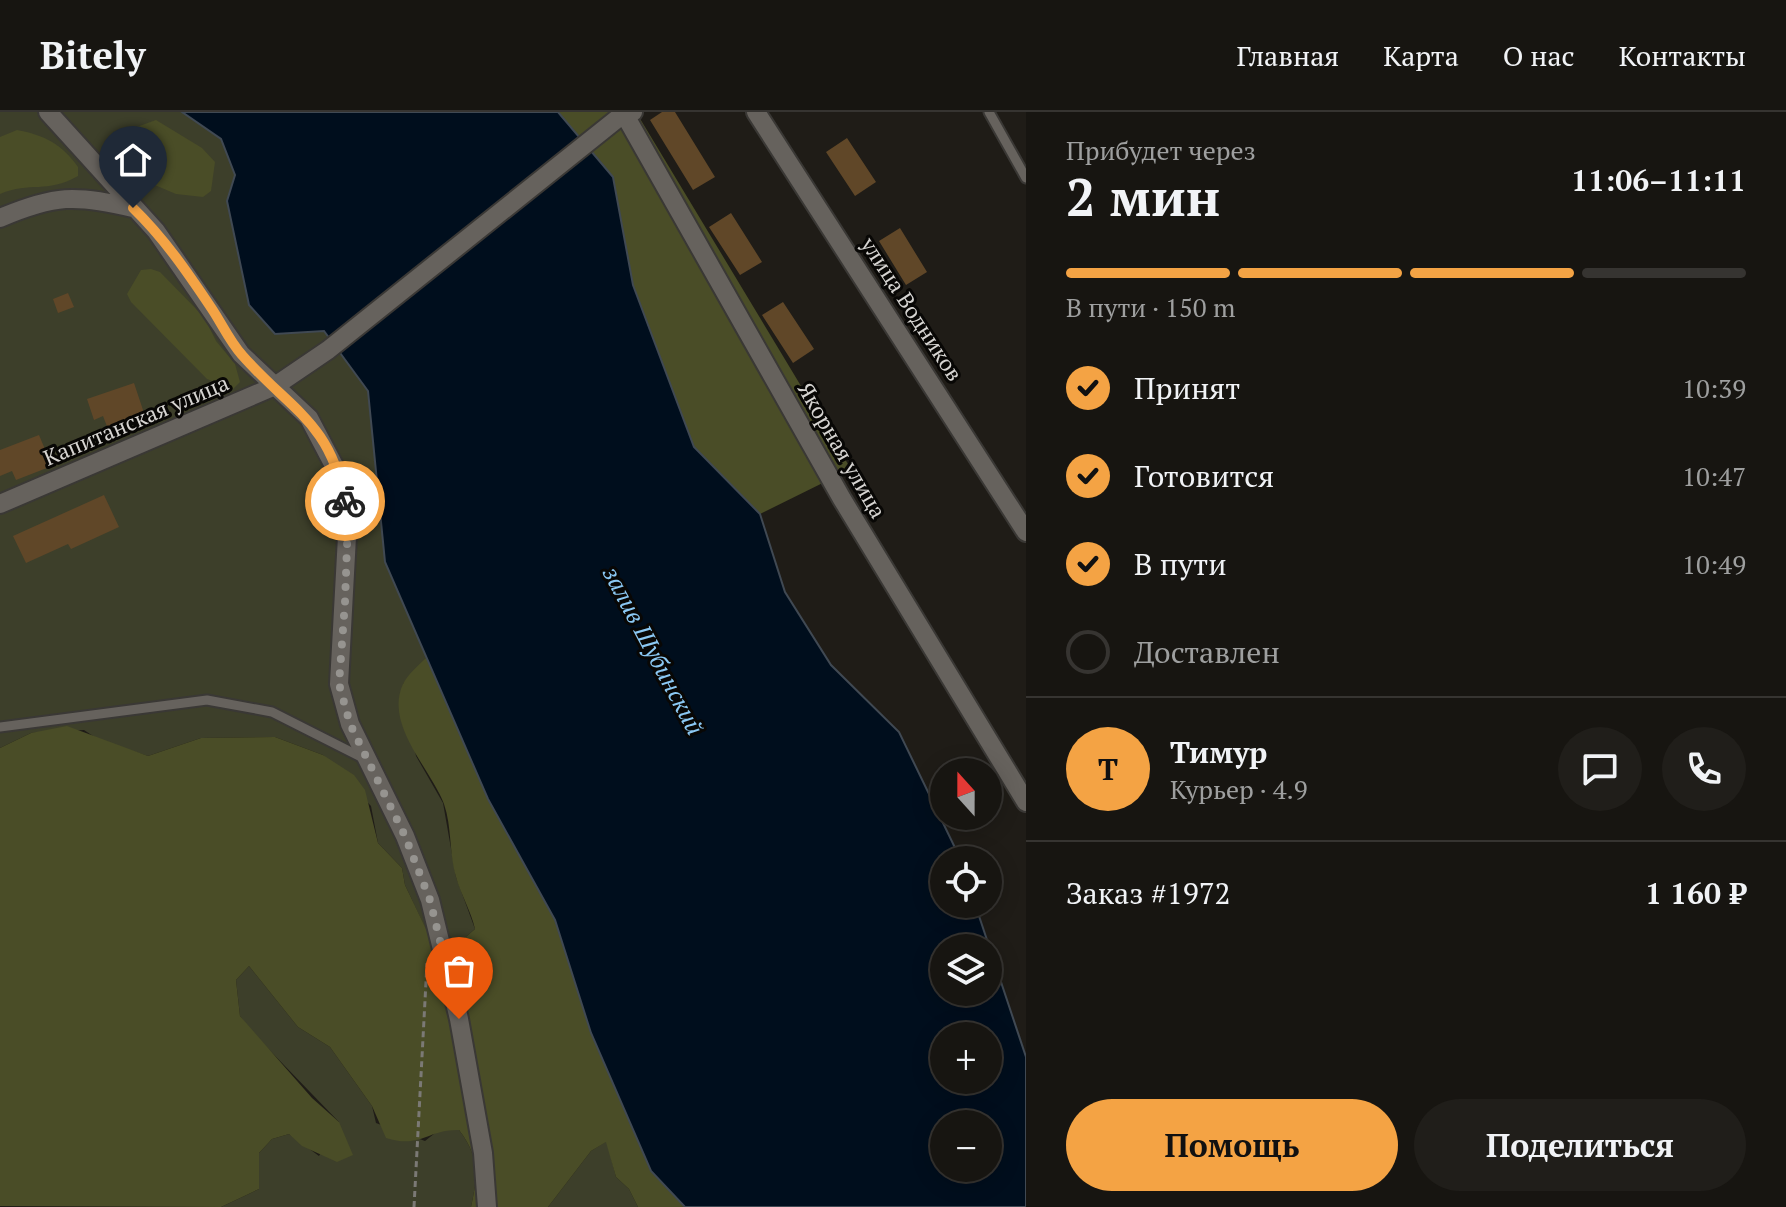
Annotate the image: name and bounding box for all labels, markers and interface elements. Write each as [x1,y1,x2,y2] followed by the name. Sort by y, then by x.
[40,30,146,80] text: Bitely
[1236,37,1339,74] text: Главная
[1383,37,1459,74] text: Карта
[1503,37,1575,74] text: О нас
[1619,37,1746,74] text: Контакты
[99,126,167,208] pin
[1066,133,1256,167] text: Прибудет через
[111,138,155,182] icon: home
[1571,160,1746,200] text: 11:06–11:11
[1066,162,1220,231] text: 2 мин
[854,230,970,386] street label: улица Водников
[1066,290,1235,324] text: В пути · 150 m
[1066,366,1110,410] icon: check
[39,367,233,472] street label: Капитанская улица
[1134,368,1240,408] text: Принят
[1682,371,1746,405] text: 10:39
[792,376,893,523] street label: Якорная улица
[1066,454,1110,498] icon: check
[1134,456,1274,496] text: Готовится
[1682,459,1746,493] text: 10:47
[305,461,385,541] courier
[323,479,367,523] icon: bike
[1066,542,1110,586] icon: check
[1134,544,1227,584] text: В пути
[1682,547,1746,581] text: 10:49
[596,560,712,740] water label: залив Шубинский
[1134,632,1280,672] text: Доставлен
[1558,727,1642,811] button: chat
[1662,727,1746,811] button: phone
[1170,732,1267,772] text: Тимур
[1098,749,1118,789] text: Т
[930,758,1002,830] north arrow
[930,758,1002,1182] map controls
[1170,772,1308,806] text: Курьер · 4.9
[930,846,1002,918] button: locate
[1066,873,1231,913] text: Заказ #1972
[1645,873,1746,913] text: 1 160 ₽
[930,934,1002,1006] button: layers
[425,937,493,1019] pin
[437,949,481,993] icon: bag
[930,1022,1002,1094] button: +
[1066,1099,1398,1191] button: Помощь
[1414,1099,1746,1191] button: Поделиться
[930,1110,1002,1182] button: −

